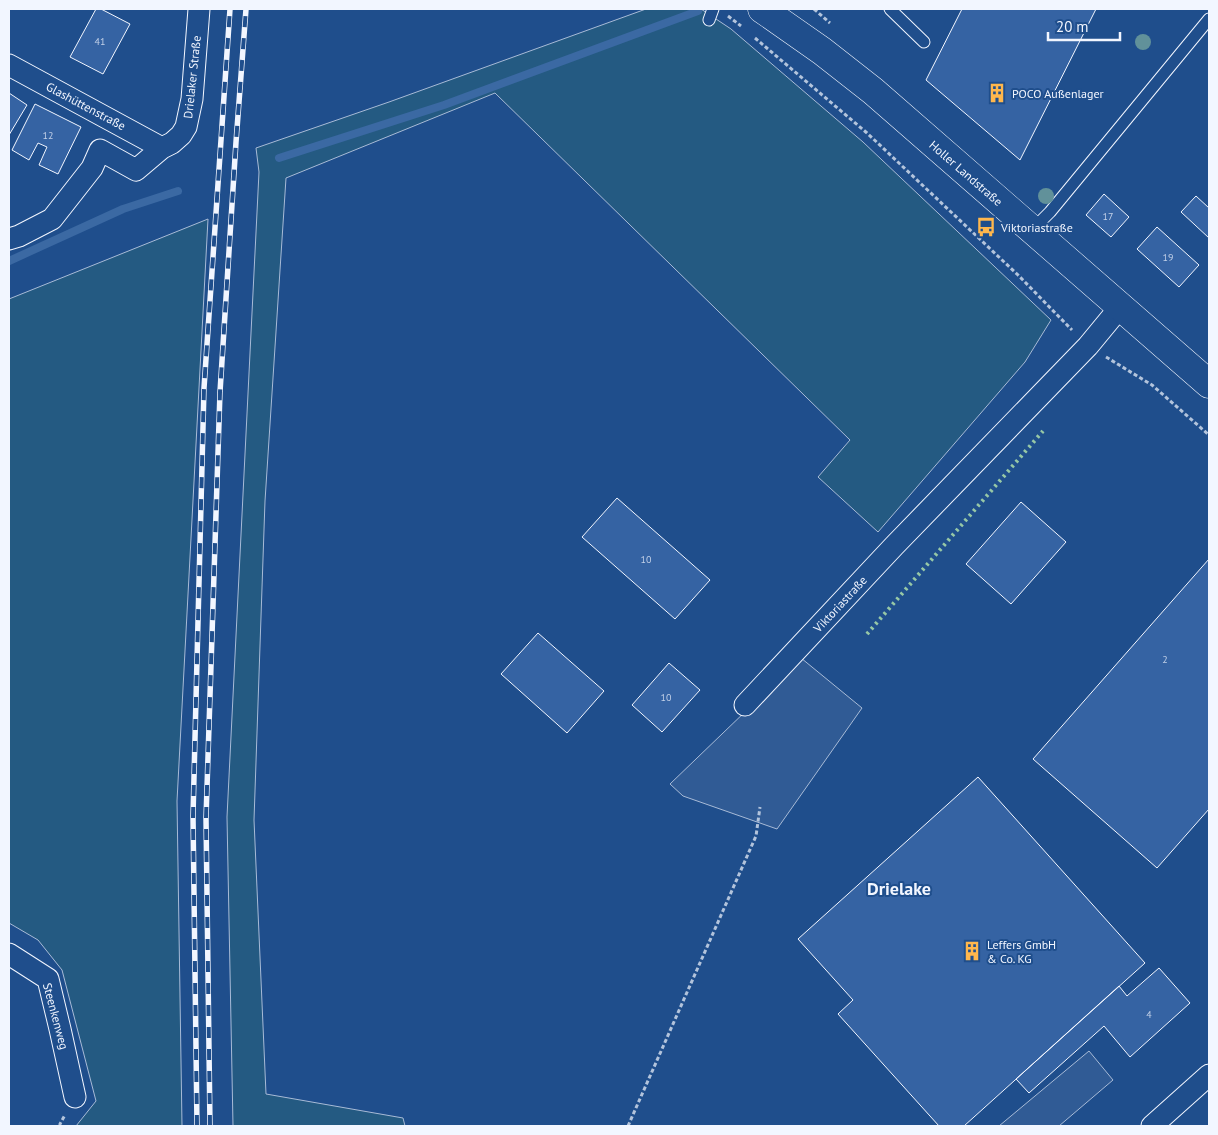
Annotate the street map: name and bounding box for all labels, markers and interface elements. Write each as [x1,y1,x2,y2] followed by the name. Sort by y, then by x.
[1048,10,1120,42] scale bar
[1056,17,1089,36] text: 20 m
[95,35,105,48] house number: 41
[180,35,204,119] street label: Drielaker Straße
[44,79,128,133] street label: Glashüttenstraße
[986,82,1008,104] building icon: POCO Außenlager
[1012,86,1104,101] place label: POCO Außenlager
[43,129,53,142] house number: 12
[926,137,1006,209] street label: Holler Landstraße
[1103,210,1113,223] house number: 17
[975,216,997,238] bus stop icon: Viktoriastraße
[1000,220,1073,235] place label: Viktoriastraße
[1163,251,1173,264] house number: 19
[641,553,652,566] house number: 10
[809,573,870,636] street label: Viktoriastraße
[1162,653,1168,666] house number: 2
[661,691,672,704] house number: 10
[867,877,931,900] district label: Drielake
[987,937,1056,966] place label: Leffers GmbH & Co. KG
[961,940,983,962] building icon: Leffers GmbH & Co. KG
[40,981,72,1051] street label: Steenkenweg
[1146,1008,1152,1021] house number: 4

